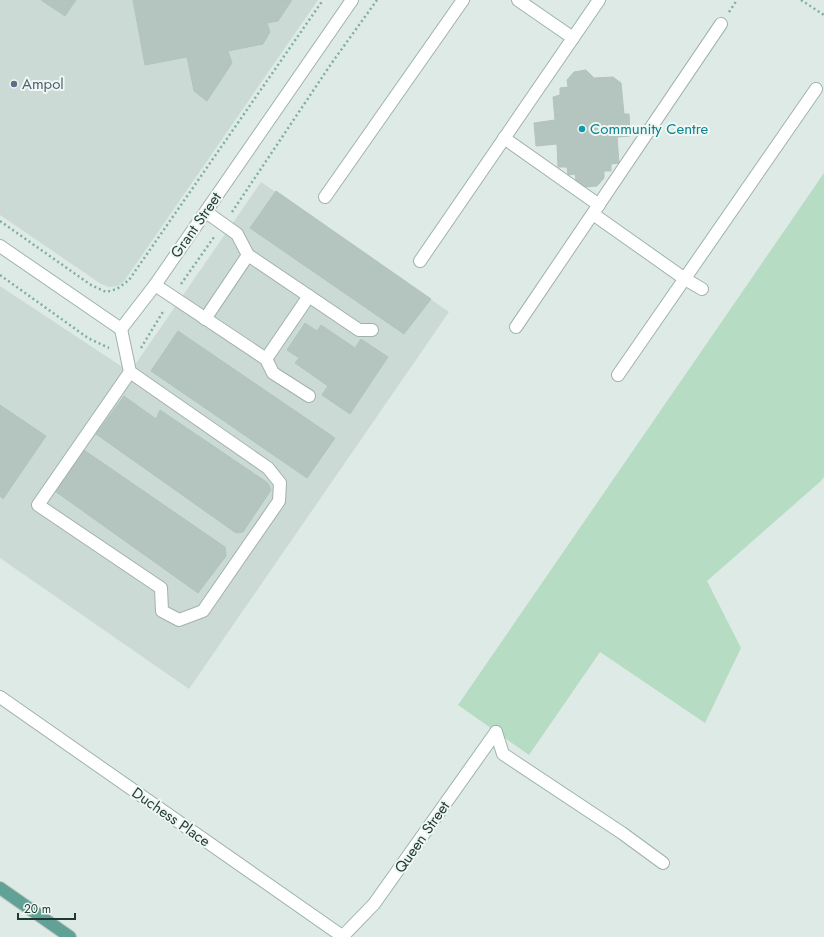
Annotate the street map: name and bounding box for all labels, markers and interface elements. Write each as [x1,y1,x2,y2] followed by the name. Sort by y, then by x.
[22,73,64,95] place label: Ampol
[9,79,19,89] marker: Ampol
[590,118,709,140] place label: Community Centre
[577,124,587,134] marker: Community Centre
[165,187,227,262] street label: Grant Street
[127,782,215,852] street label: Duchess Place
[389,796,455,877] street label: Queen Street
[18,895,75,921] scale bar
[24,900,51,918] text: 20 m

